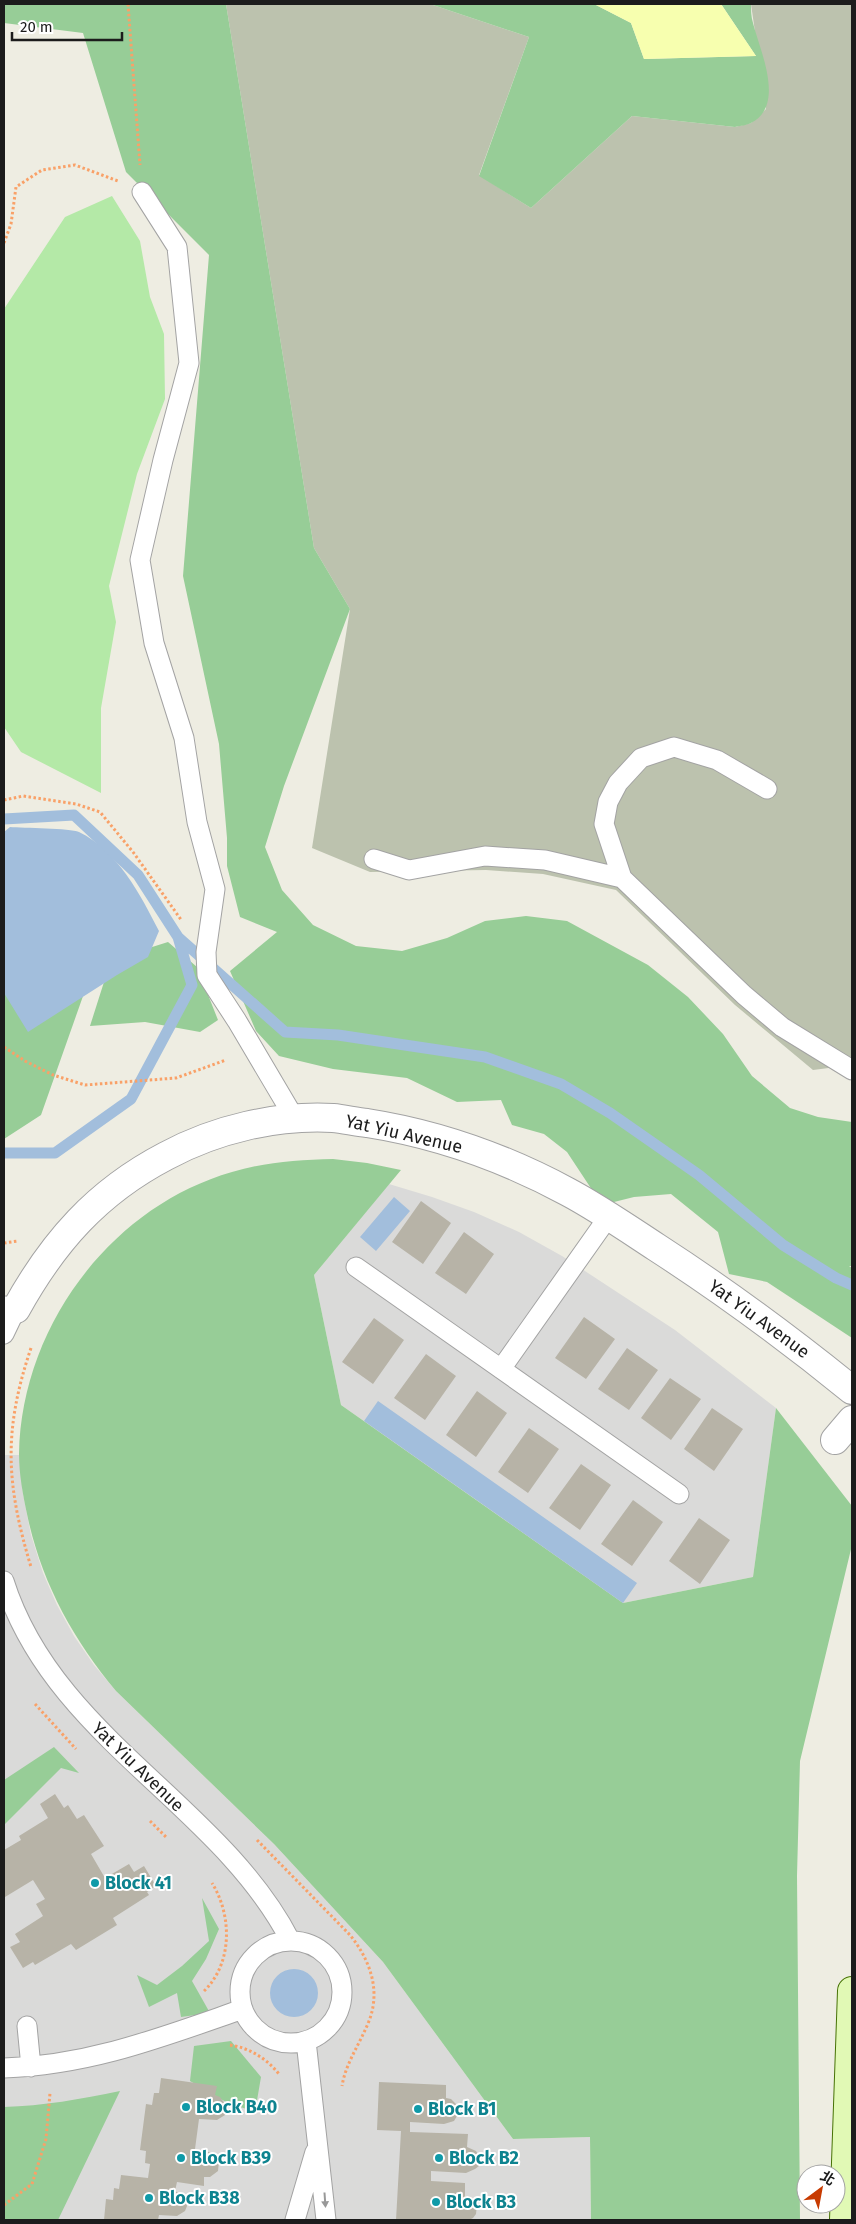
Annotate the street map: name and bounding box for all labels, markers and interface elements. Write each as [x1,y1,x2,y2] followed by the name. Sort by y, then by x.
[12,10,122,42] scale bar
[20,18,53,36] text: 20 m
[343,1110,465,1158] street label: Yat Yiu Avenue
[704,1275,814,1363] street label: Yat Yiu Avenue
[87,1718,189,1816] street label: Yat Yiu Avenue
[105,1872,172,1894] place label: Block 41
[89,1877,101,1889] marker: Block 41
[196,2096,277,2118] place label: Block B40
[428,2098,496,2120] place label: Block B1
[180,2101,192,2113] marker: Block B40
[412,2103,424,2115] marker: Block B1
[191,2147,271,2169] place label: Block B39
[449,2147,519,2169] place label: Block B2
[175,2152,187,2164] marker: Block B39
[433,2152,445,2164] marker: Block B2
[796,2164,846,2214] north arrow
[817,2167,838,2189] text: 北
[159,2187,240,2209] place label: Block B38
[446,2191,516,2213] place label: Block B3
[143,2192,155,2204] marker: Block B38
[321,2192,329,2208] one-way arrow
[430,2196,442,2208] marker: Block B3

